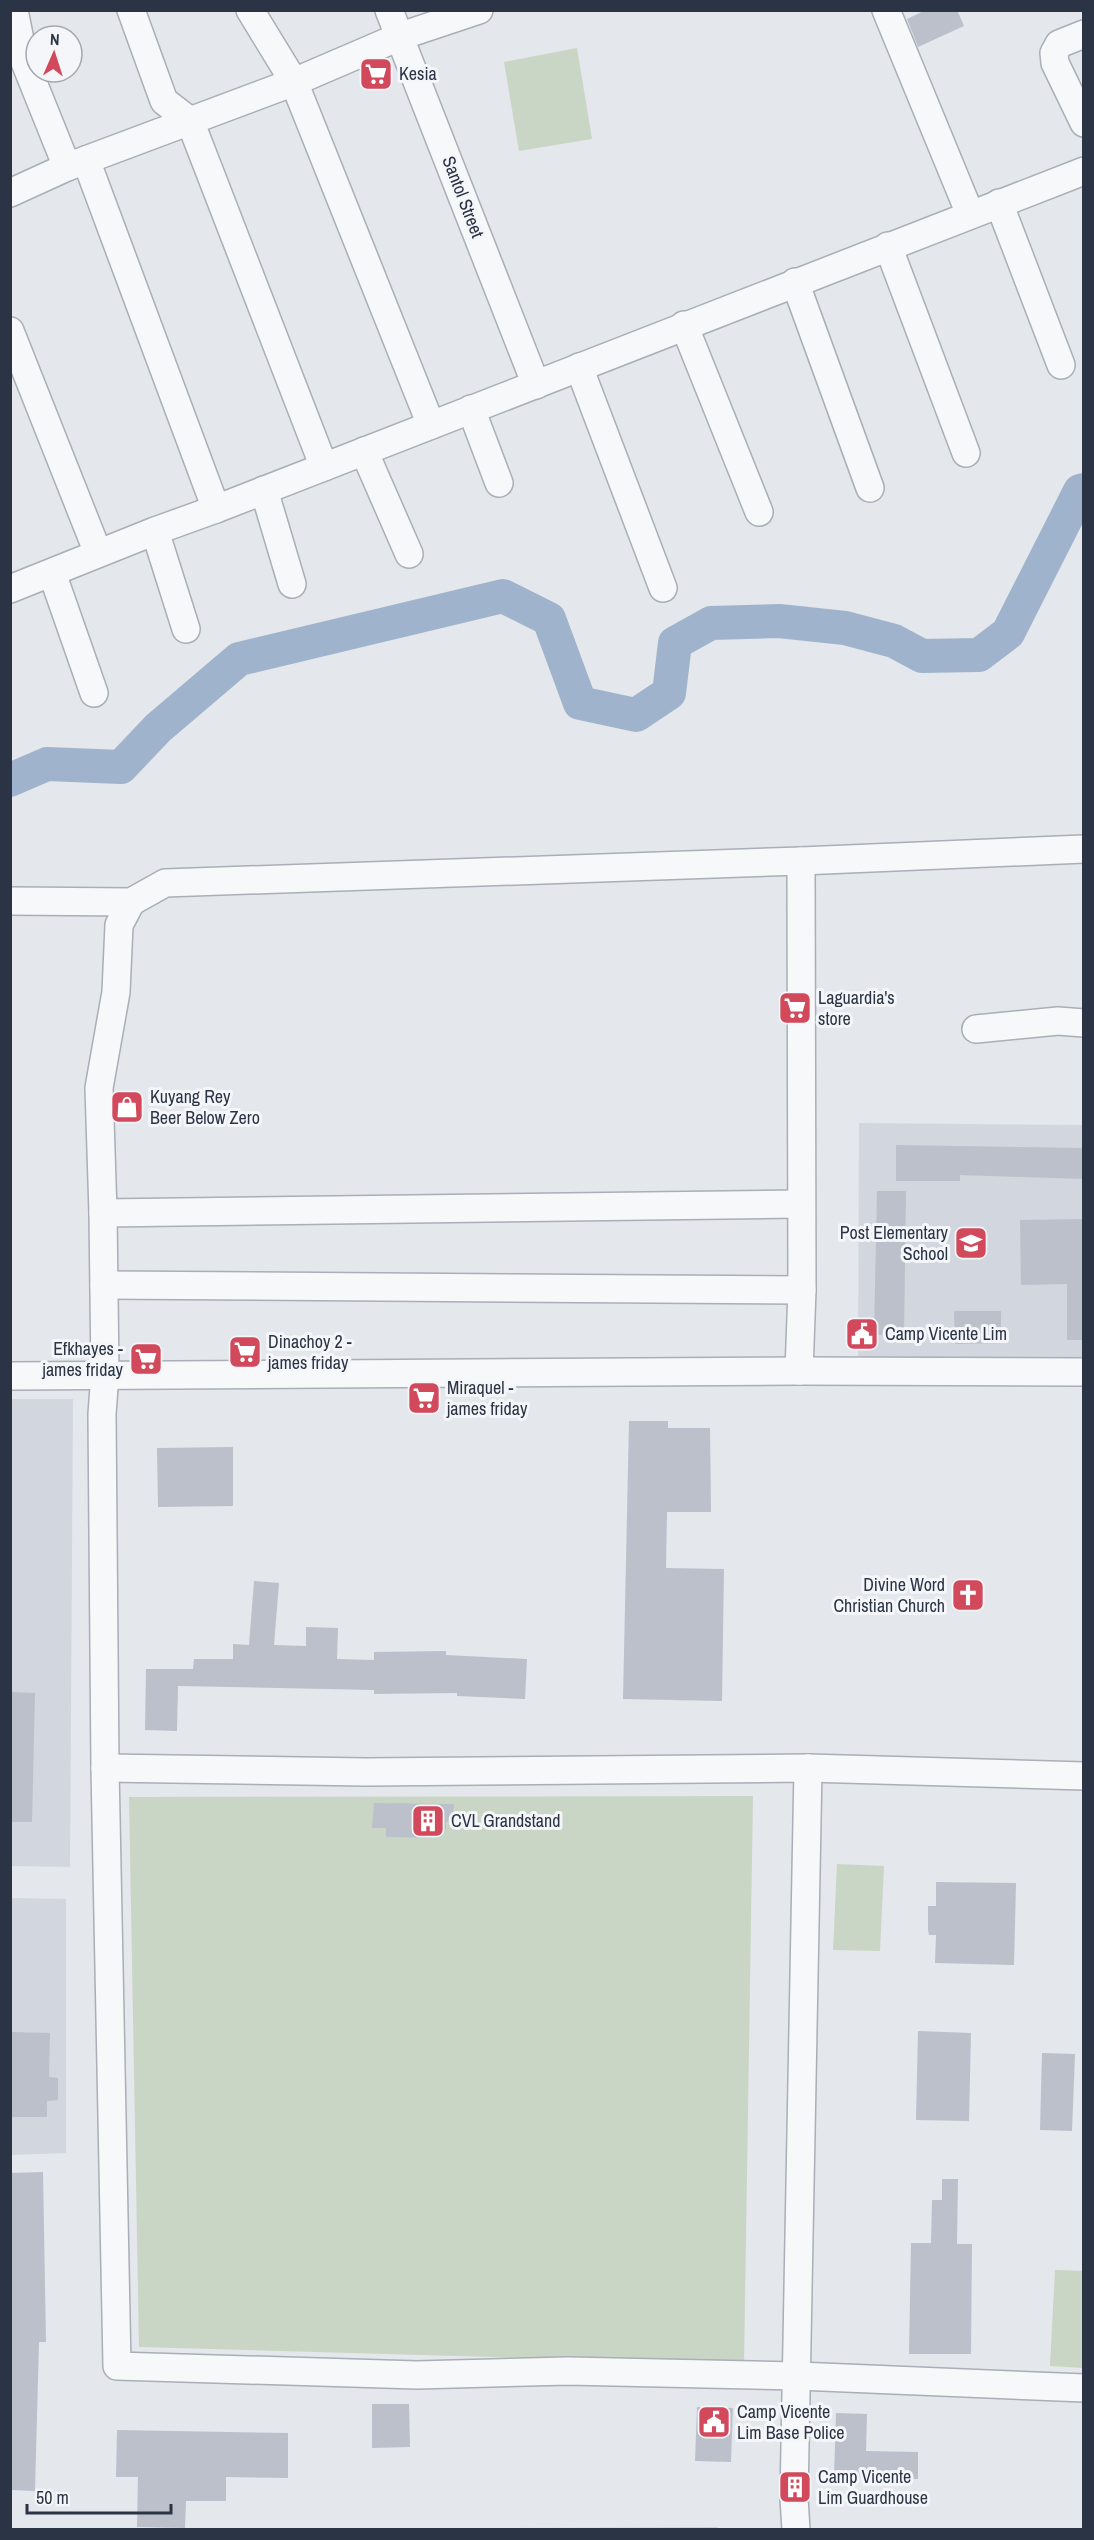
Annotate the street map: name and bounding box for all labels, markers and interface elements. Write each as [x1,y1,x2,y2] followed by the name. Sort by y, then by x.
[24,24,84,84] north arrow
[49,28,60,50] text: N
[358,56,394,92] supermarket icon: Kesia
[399,61,437,86] place label: Kesia
[437,153,490,241] street label: Santol Street
[818,985,895,1031] place label: Laguardia's store
[777,990,813,1026] supermarket icon: Laguardia's store
[150,1084,260,1130] place label: Kuyang Rey Beer Below Zero
[109,1089,145,1125] shop icon: Kuyang Rey Beer Below Zero
[840,1220,949,1266] place label: Post Elementary School
[953,1225,989,1261] school or university icon: Post Elementary School
[844,1316,880,1352] public building icon: Camp Vicente Lim
[885,1321,1007,1346] place label: Camp Vicente Lim
[267,1329,352,1375] place label: Dinachoy 2 - james friday
[227,1334,263,1370] supermarket icon: Dinachoy 2 - james friday
[42,1336,124,1382] place label: Efkhayes - james friday
[128,1341,164,1377] supermarket icon: Efkhayes - james friday
[446,1375,528,1421] place label: Miraquel - james friday
[406,1380,442,1416] supermarket icon: Miraquel - james friday
[833,1572,945,1618] place label: Divine Word Christian Church
[950,1577,986,1613] church icon: Divine Word Christian Church
[410,1803,446,1839] building icon: CVL Grandstand
[451,1808,560,1833] place label: CVL Grandstand
[737,2399,844,2445] place label: Camp Vicente Lim Base Police
[696,2404,732,2440] public building icon: Camp Vicente Lim Base Police
[818,2464,928,2510] place label: Camp Vicente Lim Guardhouse
[777,2469,813,2505] building icon: Camp Vicente Lim Guardhouse
[27,2477,171,2515] scale bar
[36,2485,69,2510] text: 50 m

